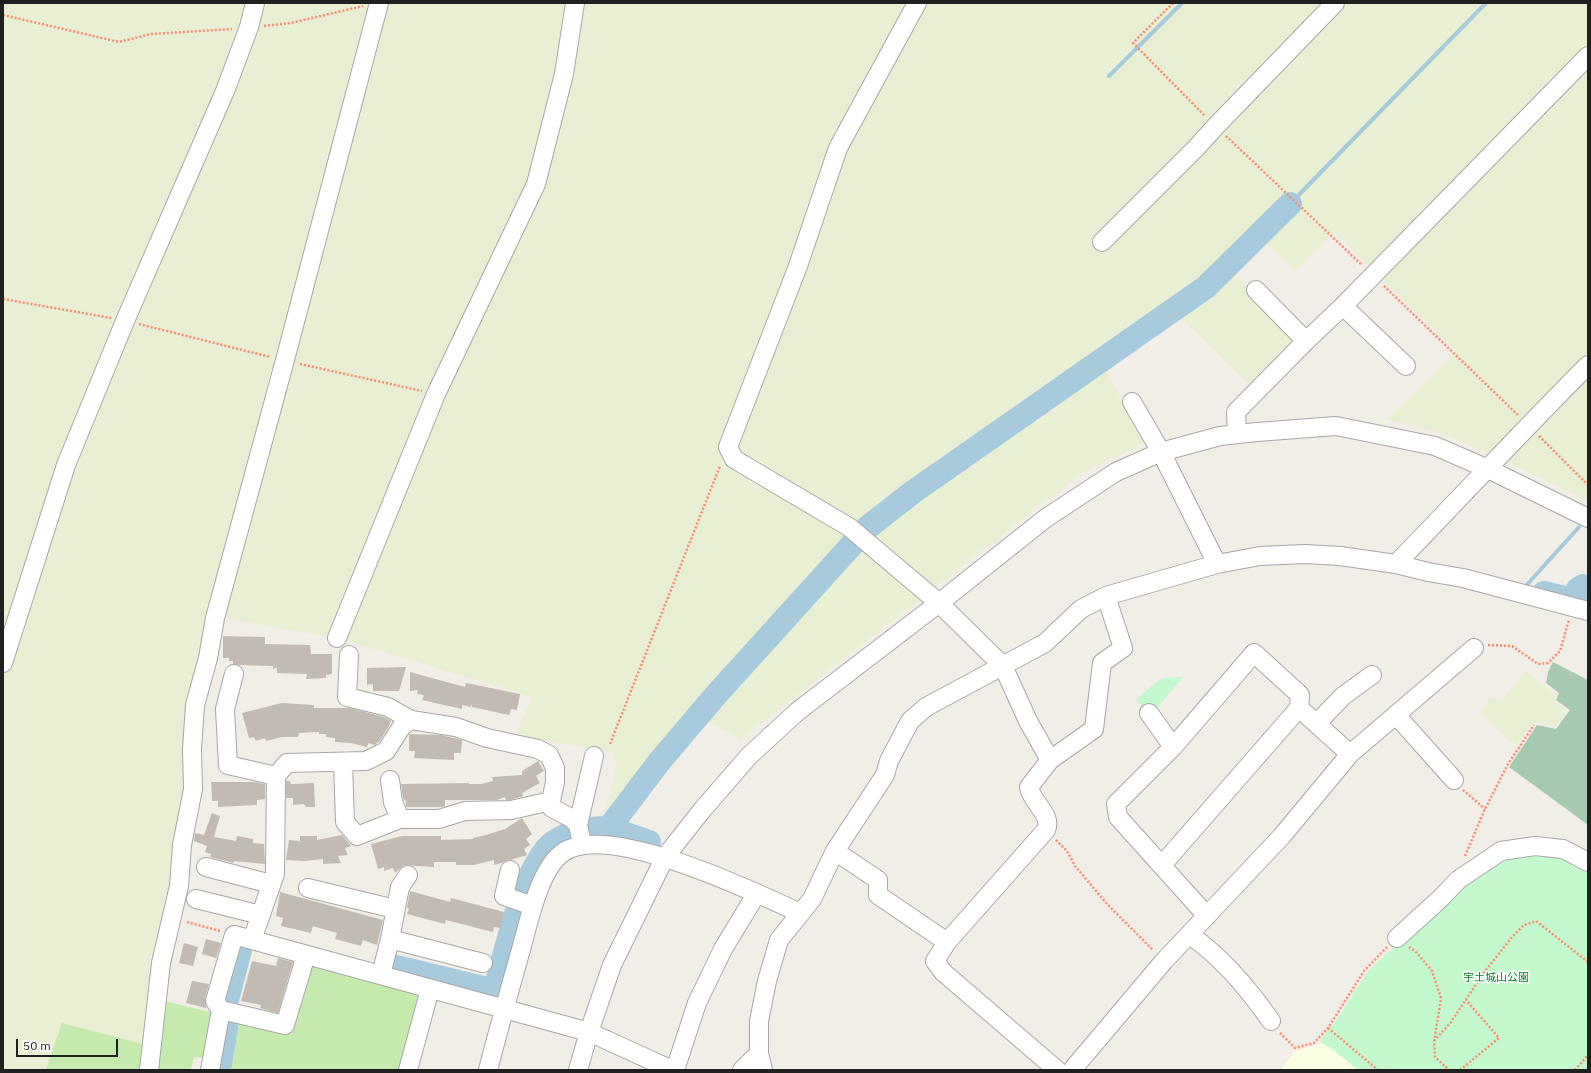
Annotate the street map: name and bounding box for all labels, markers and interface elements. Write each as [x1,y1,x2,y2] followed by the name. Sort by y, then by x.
[1463,971,1529,985] park label: 宇土城山公園
[18,1031,120,1057] scale bar
[23,1038,51,1053] text: 50 m

